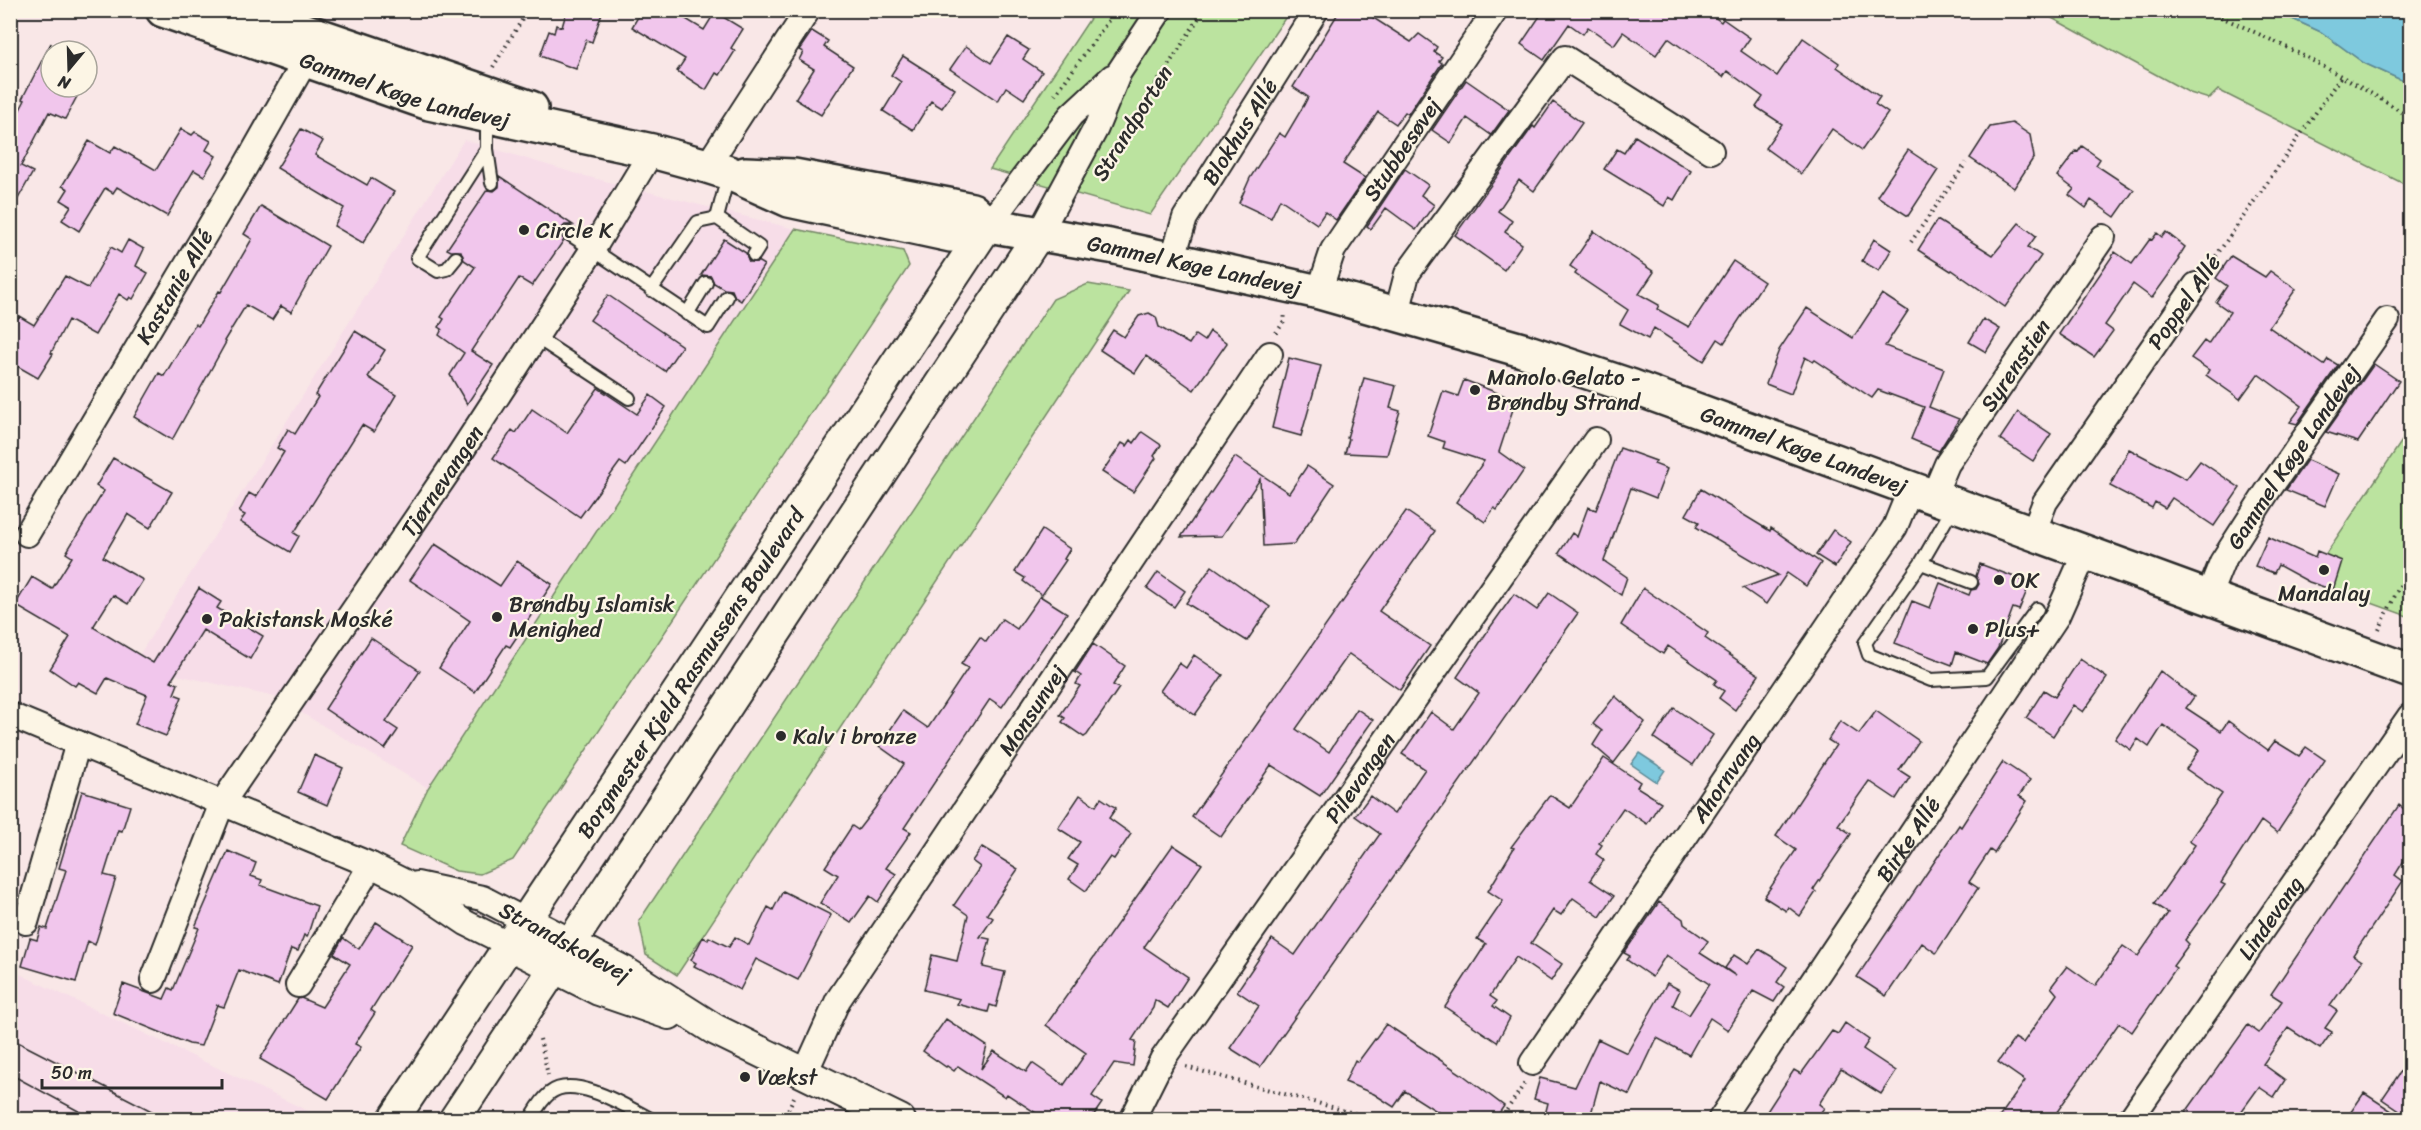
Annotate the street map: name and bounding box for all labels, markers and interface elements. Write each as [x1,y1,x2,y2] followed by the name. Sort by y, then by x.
[39,39,99,99] north arrow
[294,40,514,140] street label: Gammel Køge Landevej
[1081,57,1183,189] street label: Strandporten
[53,67,75,99] text: N
[1191,70,1288,193] street label: Blokhus Allé
[1352,88,1452,209] street label: Stubbesøvej
[536,211,614,250] place label: Circle K
[124,221,224,352] street label: Kastanie Allé
[517,223,531,237] marker: Circle K
[1084,223,1306,307] street label: Gammel Køge Landevej
[2137,246,2231,358] street label: Poppel Allé
[1969,310,2061,420] street label: Syrenstien
[2216,355,2371,557] street label: Gammel Køge Landevej
[1487,358,1641,422] place label: Manolo Gelato - Brøndby Strand
[1468,383,1482,397] marker: Manolo Gelato - Brøndby Strand
[1695,394,1914,506] street label: Gammel Køge Landevej
[390,416,494,545] street label: Tjørnevangen
[566,498,815,846] street label: Borgmester Kjeld Rasmussens Boulevard
[2011,561,2040,600] place label: OK
[2317,563,2331,577] marker: Mandalay
[1992,573,2006,587] marker: OK
[2278,574,2371,613] place label: Mandalay
[509,585,675,649] place label: Brøndby Islamisk Menighed
[219,600,393,639] place label: Pakistansk Moské
[490,610,504,624] marker: Brøndby Islamisk Menighed
[1985,610,2040,649] place label: Plus+
[200,612,214,626] marker: Pakistansk Moské
[1966,622,1980,636] marker: Plus+
[987,656,1077,764] street label: Monsunvej
[793,717,917,756] place label: Kalv i bronze
[1314,723,1406,831] street label: Pilevangen
[1680,724,1770,832] street label: Ahornvang
[774,729,788,743] marker: Kalv i bronze
[1865,788,1951,890] street label: Birke Allé
[2227,868,2313,968] street label: Lindevang
[492,891,639,994] street label: Strandskolevej
[42,1052,222,1090] scale bar
[51,1057,92,1089] text: 50 m
[757,1058,818,1097] place label: Vækst
[738,1070,752,1084] marker: Vækst

